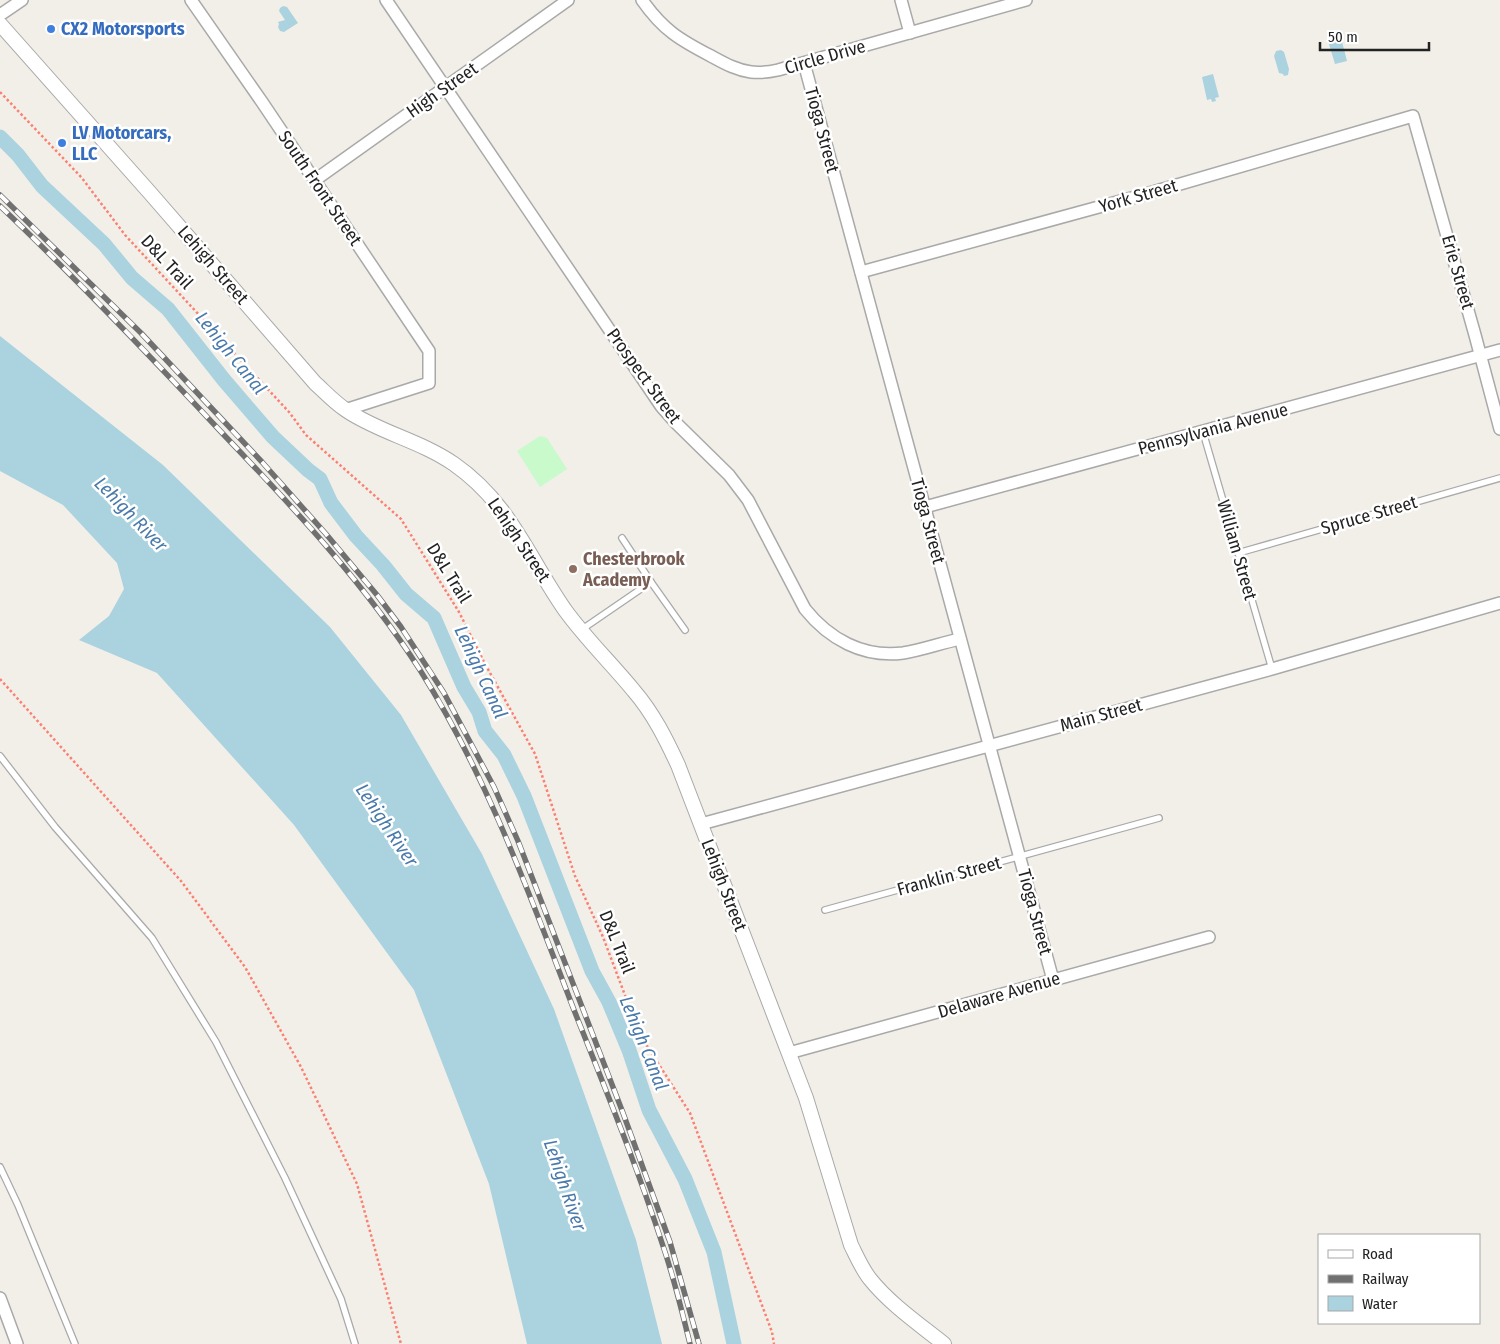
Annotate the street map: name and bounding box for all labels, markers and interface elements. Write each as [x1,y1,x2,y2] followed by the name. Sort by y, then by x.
[61,18,185,40] place label: CX2 Motorsports
[1320,20,1429,52] scale bar
[45,23,57,35] marker: CX2 Motorsports
[1328,28,1358,46] text: 50 m
[782,35,868,79] street label: Circle Drive
[402,57,482,122] street label: High Street
[800,85,844,175] street label: Tioga Street
[72,122,171,165] place label: LV Motorcars, LLC
[273,126,367,250] street label: South Front Street
[56,137,68,149] marker: LV Motorcars, LLC
[1096,174,1180,218] street label: York Street
[173,221,253,309] street label: Lehigh Street
[136,230,198,294] street label: D&L Trail
[1437,232,1479,312] street label: Erie Street
[191,307,271,399] water label: Lehigh Canal
[602,324,686,428] street label: Prospect Street
[1136,398,1291,460] street label: Pennsylvania Avenue
[90,472,173,557] water label: Lehigh River
[906,476,950,566] street label: Tioga Street
[1318,491,1420,539] street label: Spruce Street
[483,494,555,586] street label: Lehigh Street
[1212,497,1262,603] street label: William Street
[422,539,476,607] street label: D&L Trail
[582,548,686,591] place label: Chesterbrook Academy
[567,563,579,575] marker: Chesterbrook Academy
[450,622,513,722] water label: Lehigh Canal
[1058,693,1145,737] street label: Main Street
[351,779,424,872] water label: Lehigh River
[696,836,752,934] street label: Lehigh Street
[895,852,1004,900] street label: Franklin Street
[1013,867,1057,957] street label: Tioga Street
[594,907,640,977] street label: D&L Trail
[935,967,1063,1023] street label: Delaware Avenue
[615,992,673,1094] water label: Lehigh Canal
[539,1136,592,1235] water label: Lehigh River
[1318,1234,1480,1324] legend
[1362,1245,1393,1263] text: Road
[1362,1270,1409,1288] text: Railway
[1362,1295,1398,1313] text: Water

